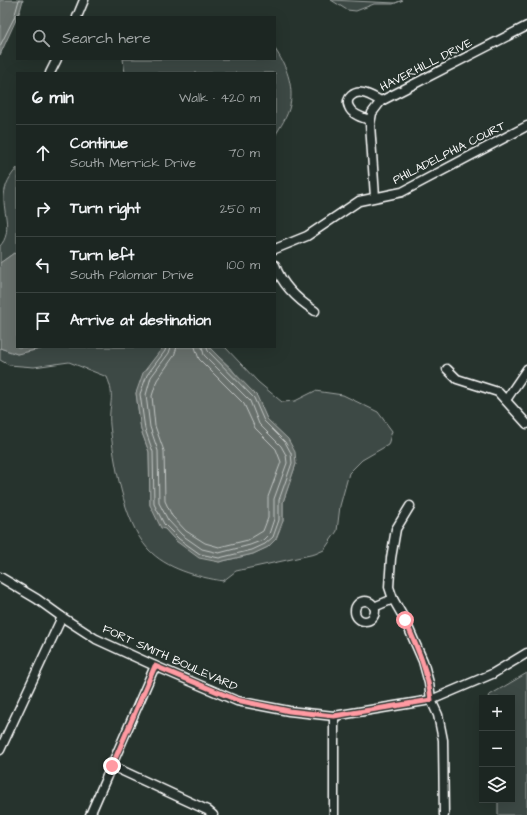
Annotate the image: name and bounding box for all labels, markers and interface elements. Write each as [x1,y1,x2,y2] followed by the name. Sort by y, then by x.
[16,16,276,60] search box
[30,27,52,49] icon: search
[62,28,151,49] text: Search here
[377,34,475,96] street label: HAVERHILL DRIVE
[32,86,74,110] text: 6 min
[179,89,260,107] text: Walk · 420 m
[390,117,509,189] street label: PHILADELPHIA COURT
[70,133,128,154] text: Continue
[32,142,54,164] icon: ahead
[228,144,260,162] text: 70 m
[70,154,196,172] text: South Merrick Drive
[32,198,54,220] icon: right
[70,198,141,219] text: Turn right
[220,200,260,218] text: 250 m
[70,245,134,266] text: Turn left
[32,254,54,276] icon: left
[227,256,260,274] text: 100 m
[70,266,194,284] text: South Palomar Drive
[32,310,54,332] icon: arrive
[70,310,211,331] text: Arrive at destination
[396,611,414,629] route start
[100,620,241,696] street label: FORT SMITH BOULEVARD
[479,695,515,803] map controls
[479,695,515,731] button: +
[479,731,515,767] button: −
[103,757,121,775] route end
[479,767,515,803] button: layers

